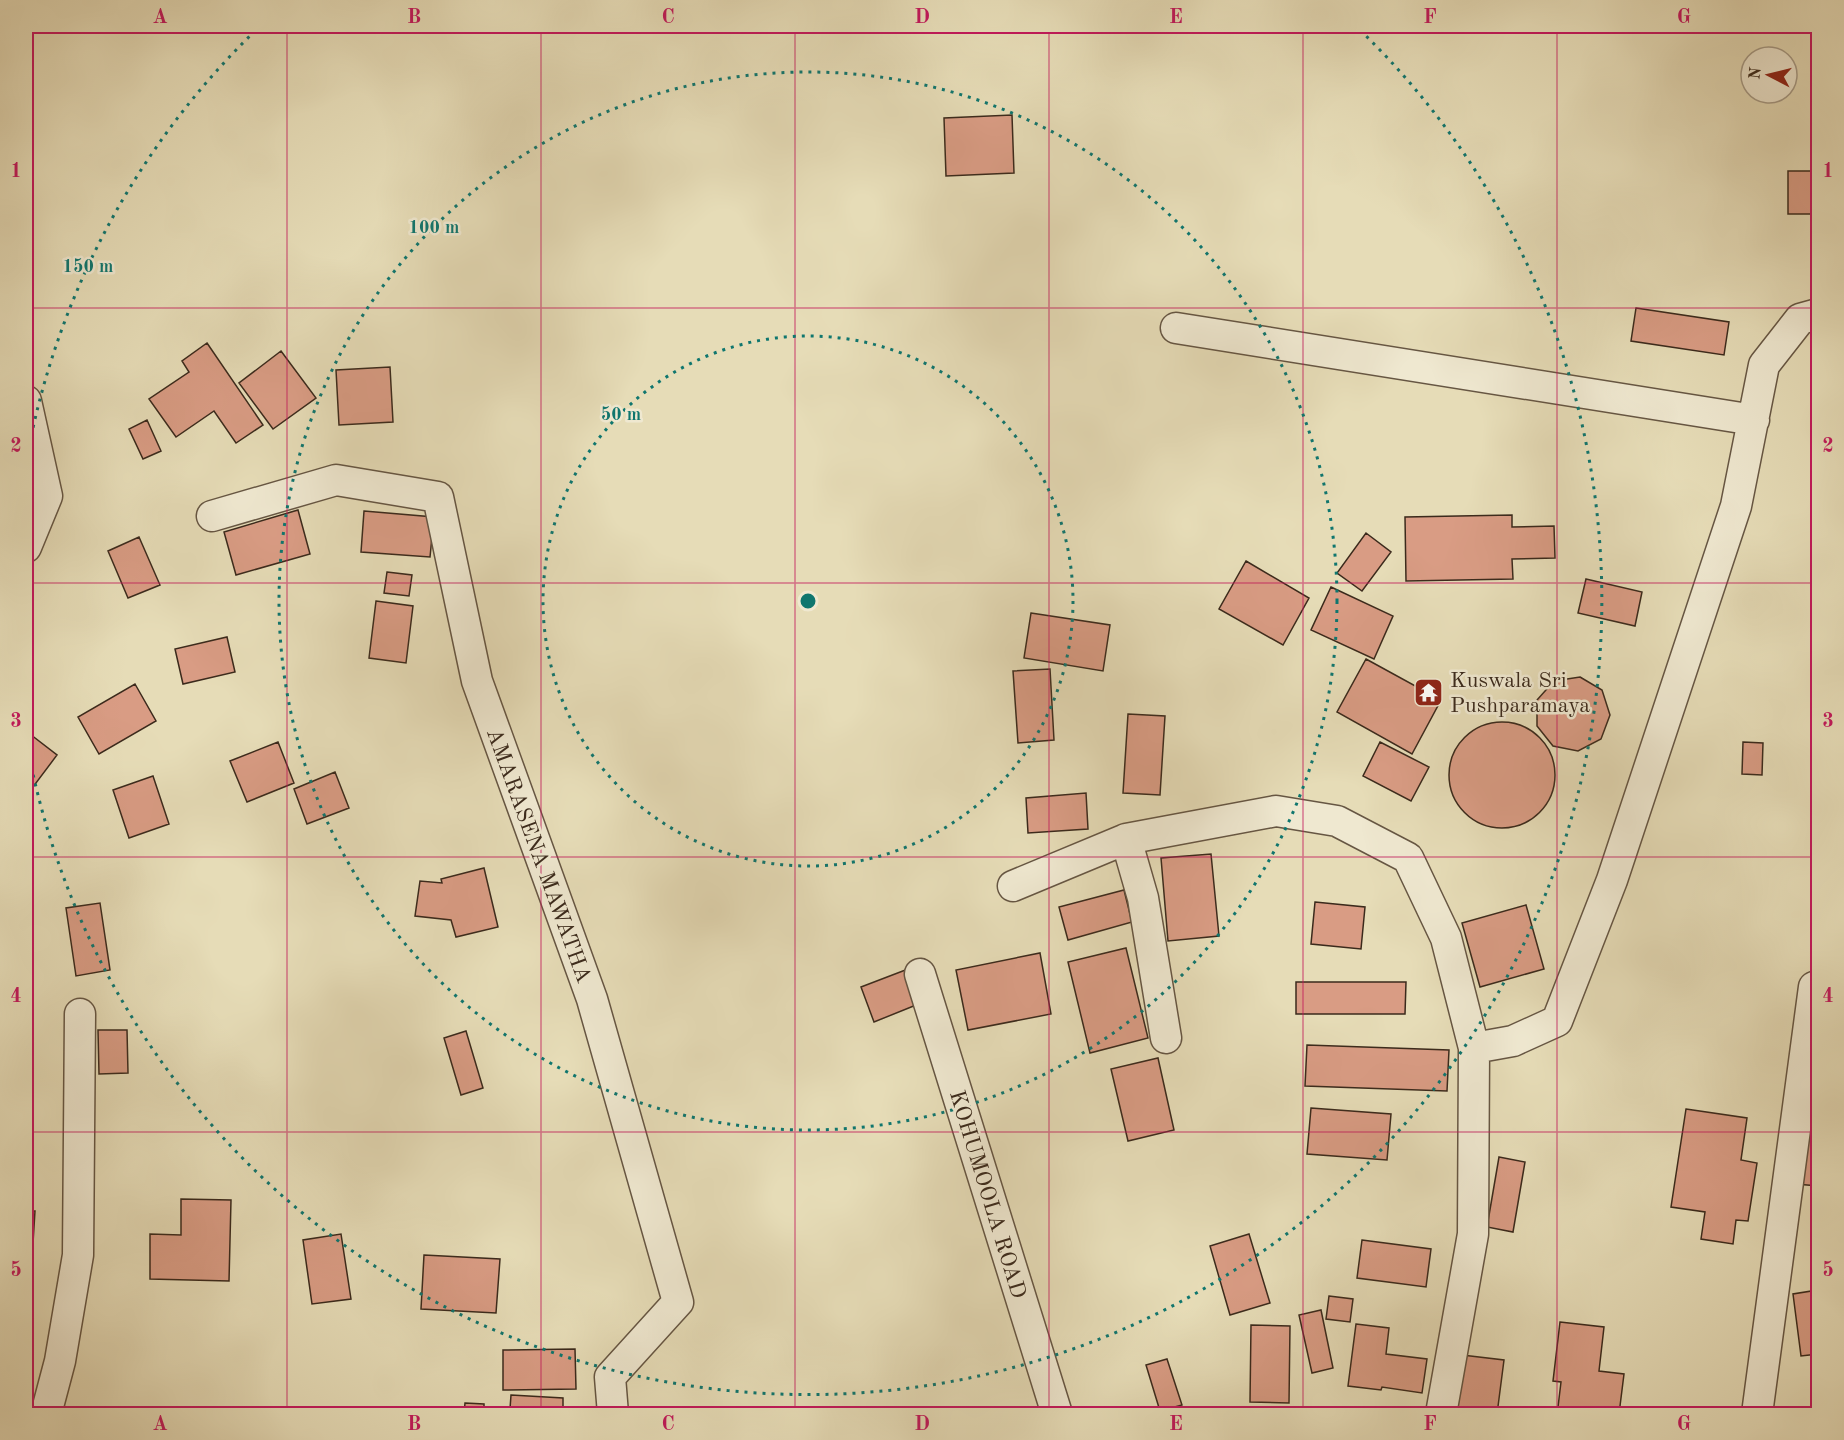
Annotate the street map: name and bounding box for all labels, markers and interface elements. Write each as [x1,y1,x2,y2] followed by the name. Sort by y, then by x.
[152,8,168,28] text: A
[407,8,421,28] text: B
[661,8,675,28] text: C
[914,8,930,28] text: D
[1169,8,1183,28] text: E
[1423,8,1437,28] text: F
[1677,8,1691,28] text: G
[1739,45,1799,105] north arrow
[1747,66,1765,80] text: N
[10,162,22,182] text: 1
[1822,162,1834,182] text: 1
[409,219,459,237] text: 100 m
[63,258,113,276] text: 150 m
[601,406,641,424] text: 50 m
[10,437,22,457] text: 2
[1822,437,1834,457] text: 2
[798,591,818,611] centre of rings
[1450,670,1590,717] place label: Kuswala Sri Pushparamaya
[1413,676,1445,708] temple icon: Kuswala Sri Pushparamaya
[10,712,22,732] text: 3
[1822,712,1834,732] text: 3
[482,725,595,986] street label: AMARASENA MAWATHA
[10,987,22,1007] text: 4
[1822,987,1834,1007] text: 4
[945,1088,1029,1301] street label: KOHUMOOLA ROAD
[10,1260,22,1281] text: 5
[1822,1260,1834,1281] text: 5
[152,1415,168,1435] text: A
[407,1415,421,1435] text: B
[661,1415,675,1435] text: C
[914,1415,930,1435] text: D
[1169,1415,1183,1435] text: E
[1423,1415,1437,1435] text: F
[1677,1415,1691,1435] text: G

